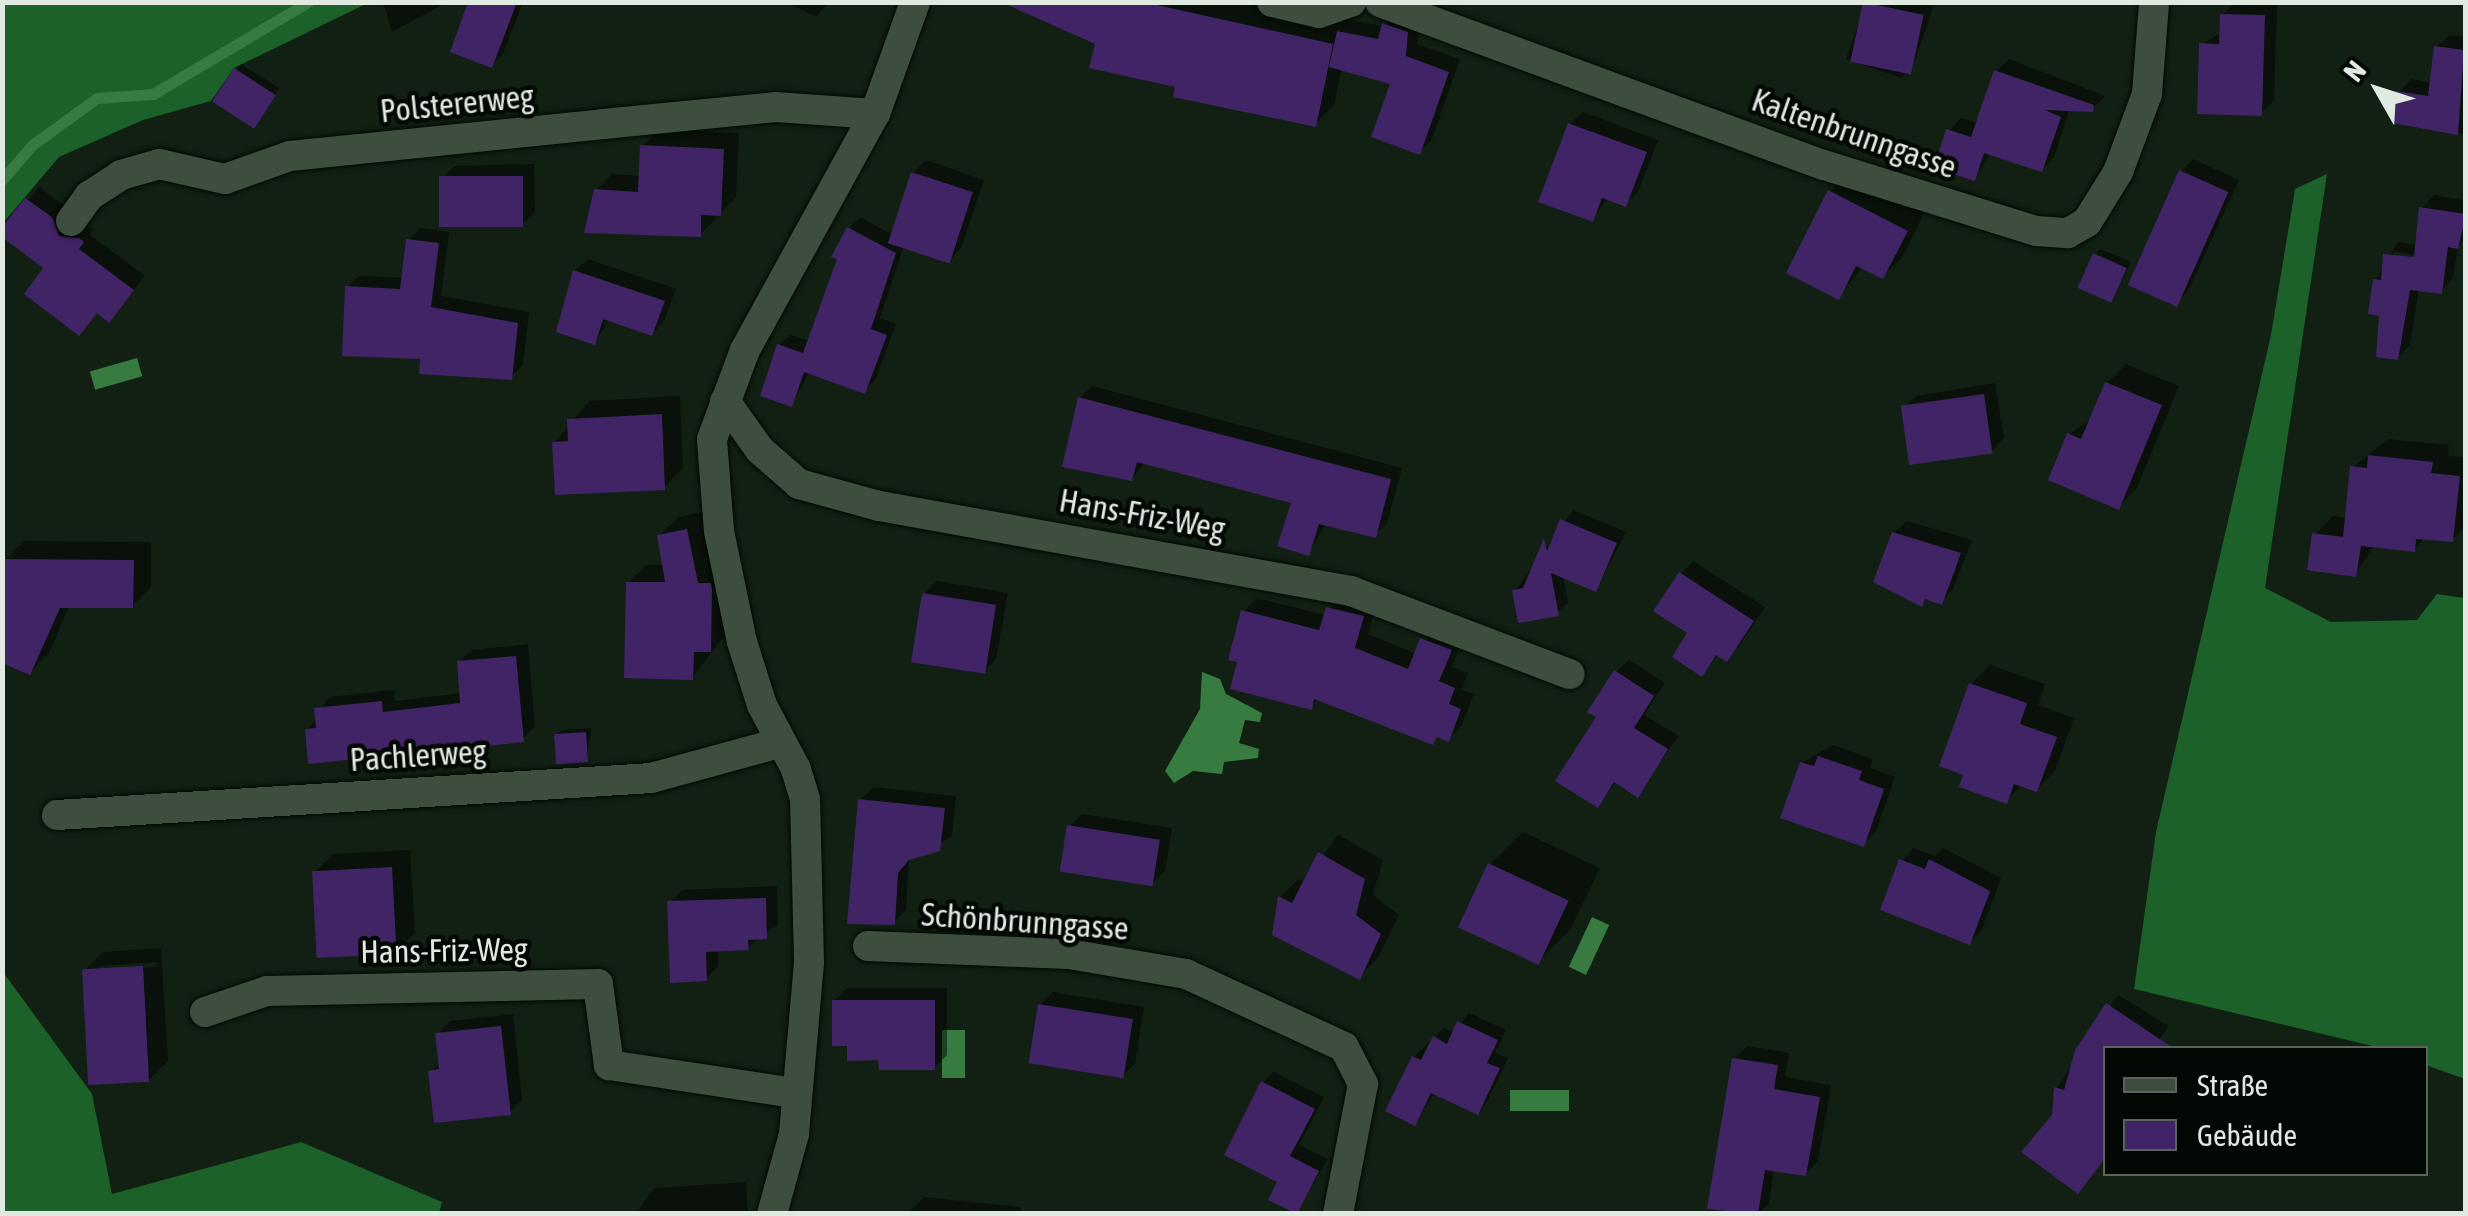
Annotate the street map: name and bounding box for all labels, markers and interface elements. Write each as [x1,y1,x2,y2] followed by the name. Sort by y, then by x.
[2328,40,2428,140] north arrow
[2337,55,2372,88] text: N
[378,77,536,131] street label: Polstererweg
[1747,81,1961,187] street label: Kaltenbrunngasse
[1056,482,1228,548] street label: Hans-Friz-Weg
[349,732,487,780] street label: Pachlerweg
[920,896,1130,948] street label: Schönbrunngasse
[360,930,528,972] street label: Hans-Friz-Weg
[2103,1046,2428,1176] legend
[2197,1068,2268,1102] text: Straße
[2197,1118,2297,1152] text: Gebäude

